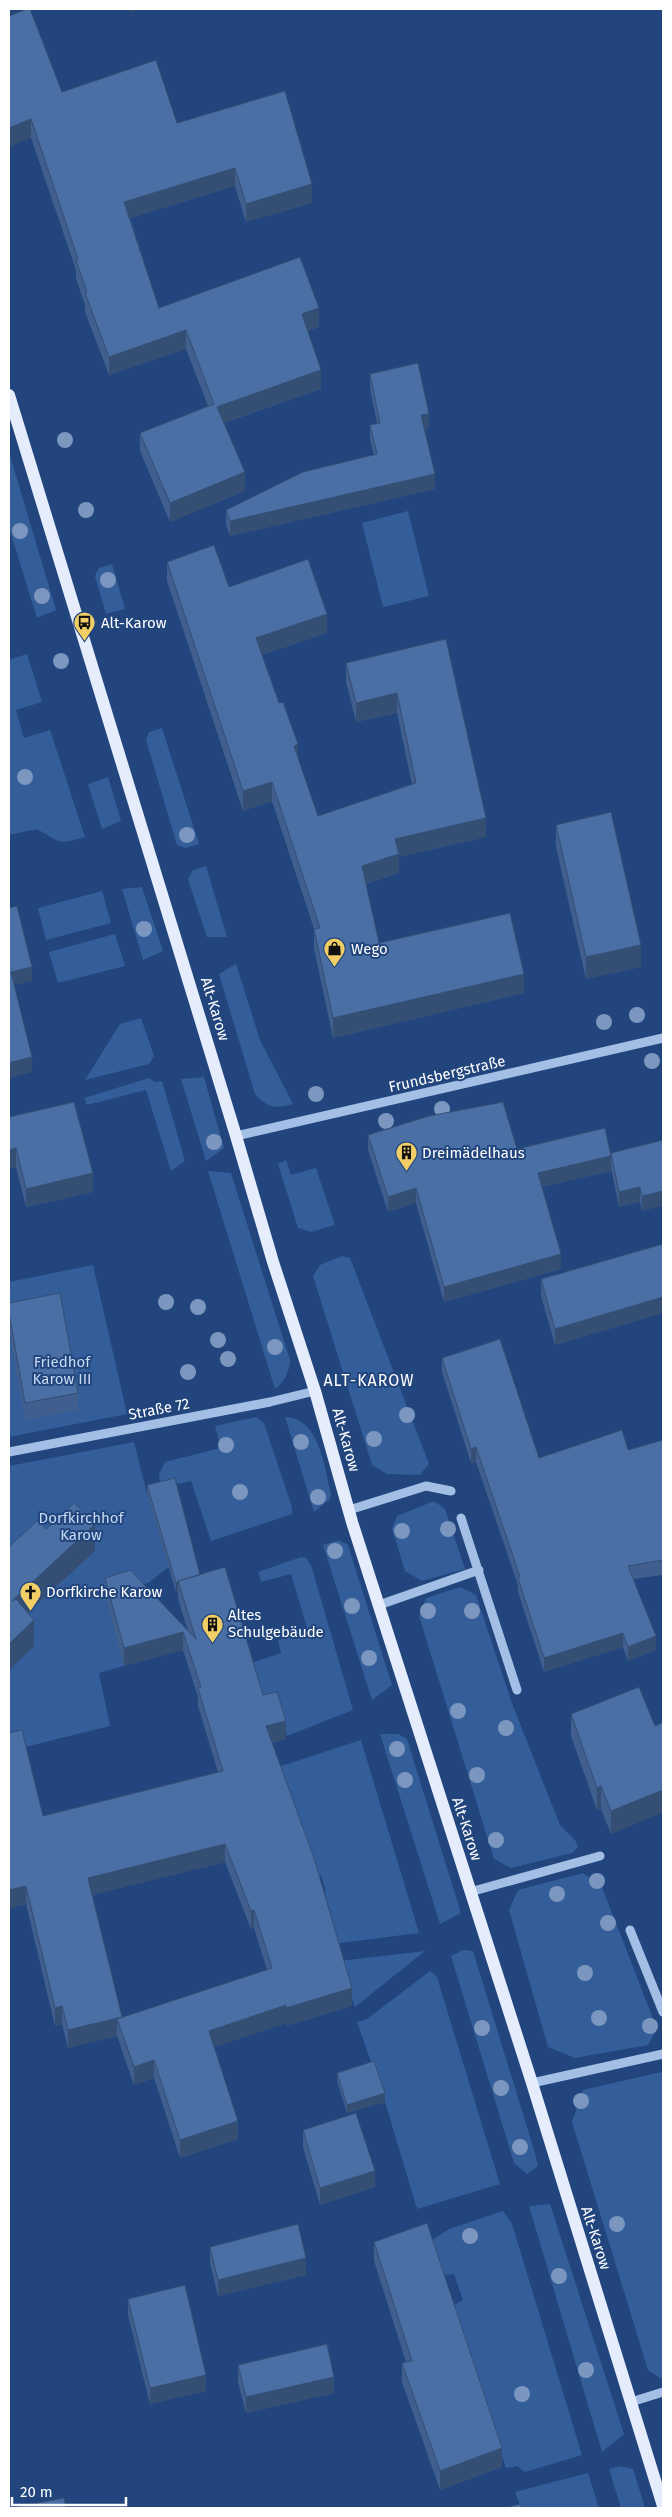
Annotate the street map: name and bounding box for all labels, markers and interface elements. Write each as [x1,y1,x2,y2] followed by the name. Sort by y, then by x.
[73,611,97,642] bus stop icon: Alt-Karow
[101,614,167,632] place label: Alt-Karow
[323,937,347,968] shop icon: Wego
[351,940,388,958] place label: Wego
[197,975,233,1043] street label: Alt-Karow
[387,1052,507,1096] street label: Frundsbergstraße
[394,1141,418,1172] building icon: Dreimädelhaus
[422,1144,525,1162] place label: Dreimädelhaus
[33,1353,92,1388] park label: Friedhof Karow III
[323,1371,415,1390] district label: ALT-KAROW
[127,1394,191,1424] street label: Straße 72
[328,1406,364,1474] street label: Alt-Karow
[38,1509,124,1544] park label: Dorfkirchhof Karow
[18,1580,42,1611] church icon: Dorfkirche Karow
[46,1583,163,1601] place label: Dorfkirche Karow
[228,1606,324,1641] place label: Altes Schulgebäude
[200,1612,224,1643] building icon: Altes Schulgebäude
[448,1795,486,1863] street label: Alt-Karow
[577,2204,615,2272] street label: Alt-Karow
[12,2474,126,2506] scale bar
[20,2483,53,2501] text: 20 m

